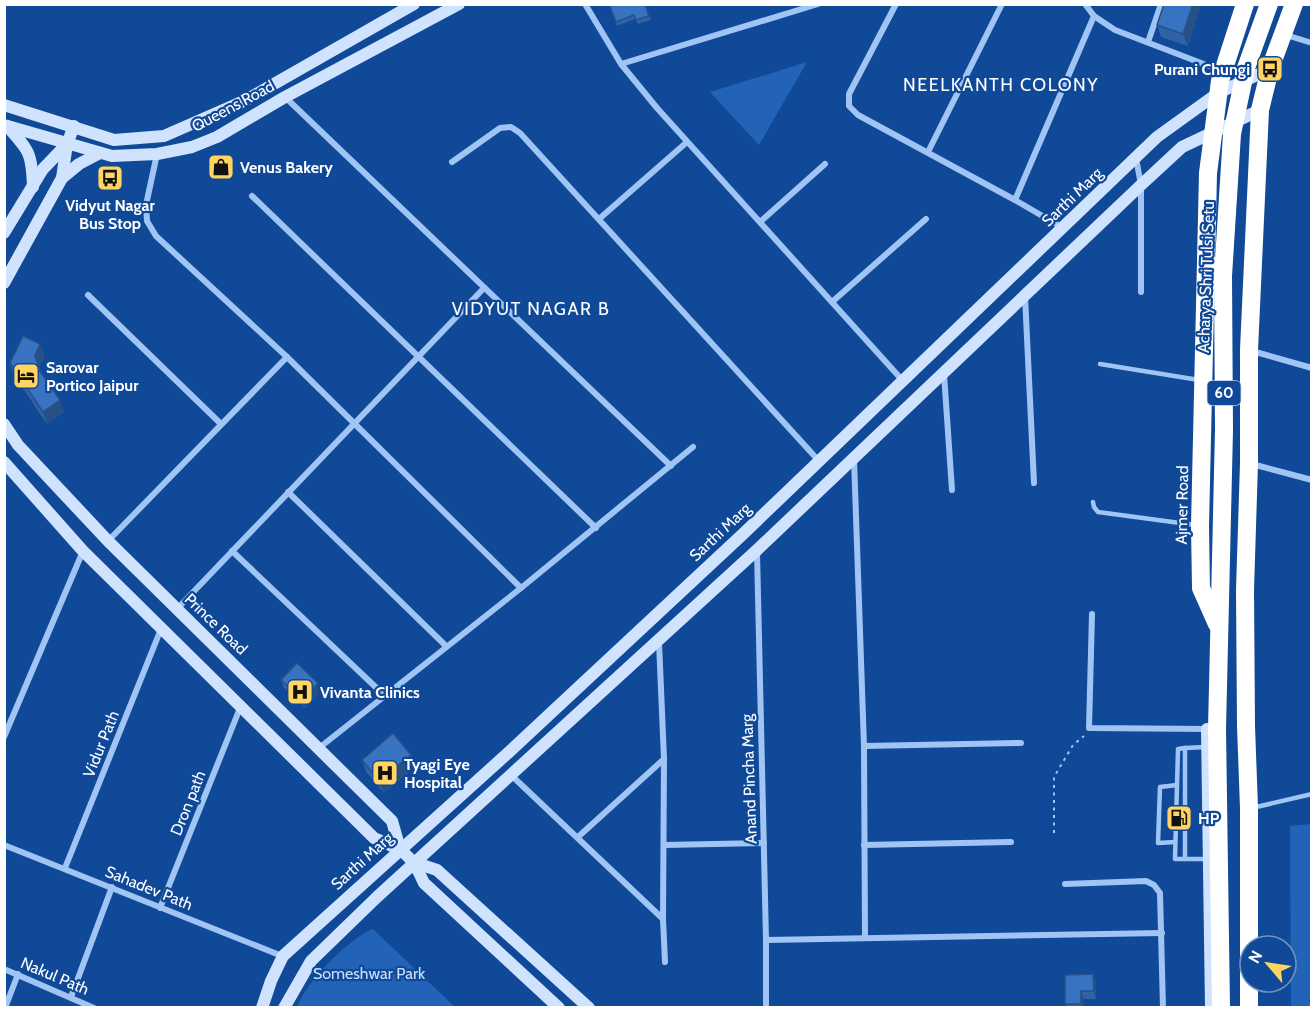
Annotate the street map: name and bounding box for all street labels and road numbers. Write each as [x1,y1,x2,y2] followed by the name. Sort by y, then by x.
[188,76,278,136] street label: Queens Road
[1038,163,1107,230] street label: Sarthi Marg
[1194,201,1218,353] street label: Acharya Shri Tulsi Setu
[1208,381,1240,405] road number: 60
[1172,465,1192,545] street label: Ajmer Road
[685,498,755,565] street label: Sarthi Marg
[181,589,251,659] street label: Prince Road
[79,708,123,780] street label: Vidur Path
[737,713,761,844] street label: Anand Pincha Marg
[166,768,210,838] street label: Dron path
[327,828,398,894] street label: Sarthi Marg
[103,862,195,914] street label: Sahadev Path
[18,953,92,999] street label: Nakul Path

